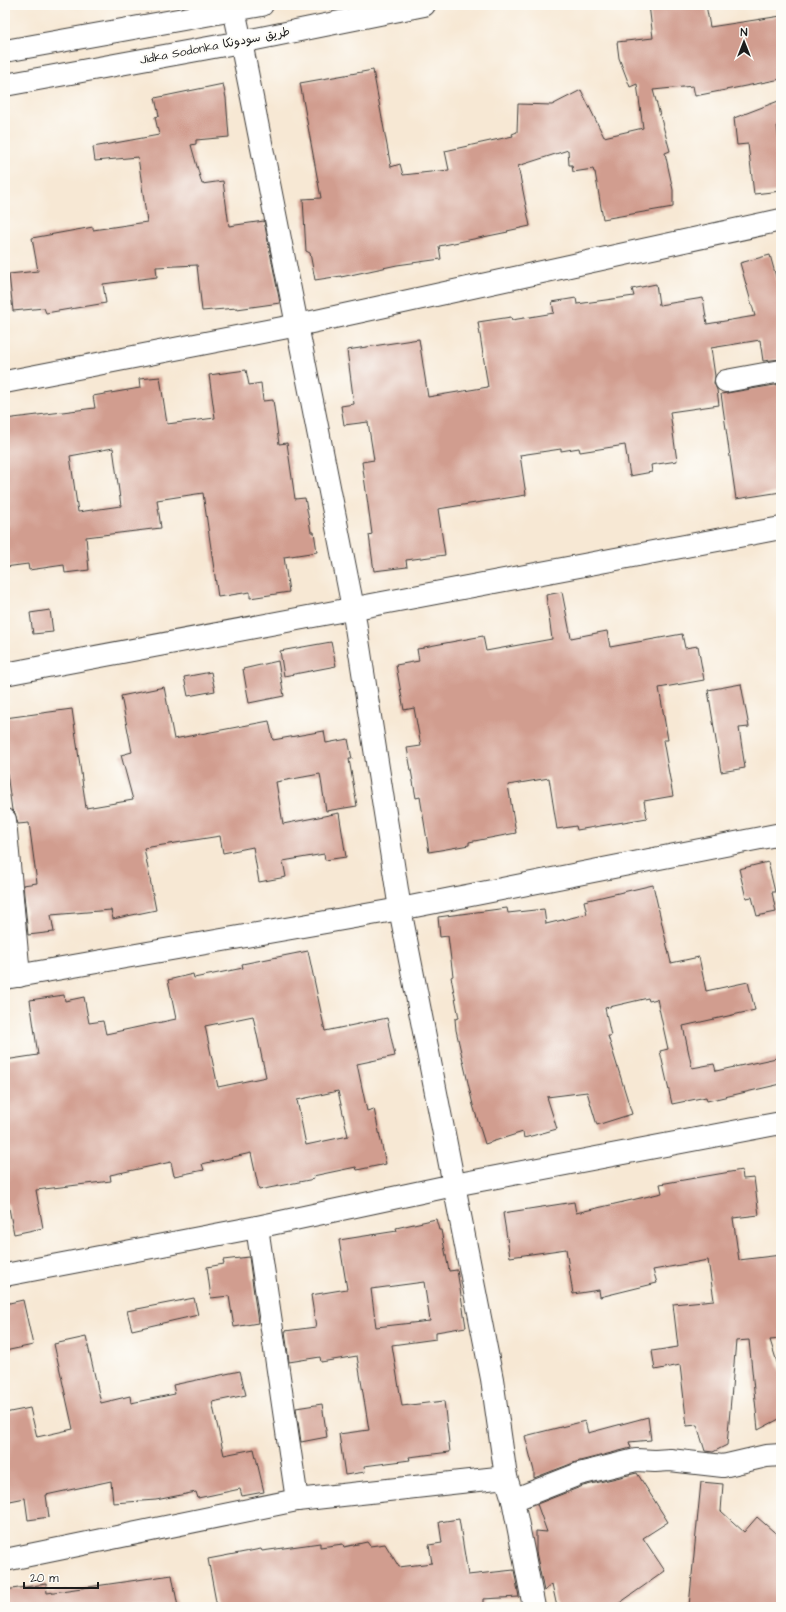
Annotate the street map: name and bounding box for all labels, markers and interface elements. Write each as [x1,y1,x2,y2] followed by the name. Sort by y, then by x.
[724,22,764,62] north arrow
[138,23,292,69] street label: Jidka Sodonka طريق سودونكا
[741,25,748,40] text: N
[24,1564,98,1590] scale bar
[30,1570,59,1587] text: 20 m

